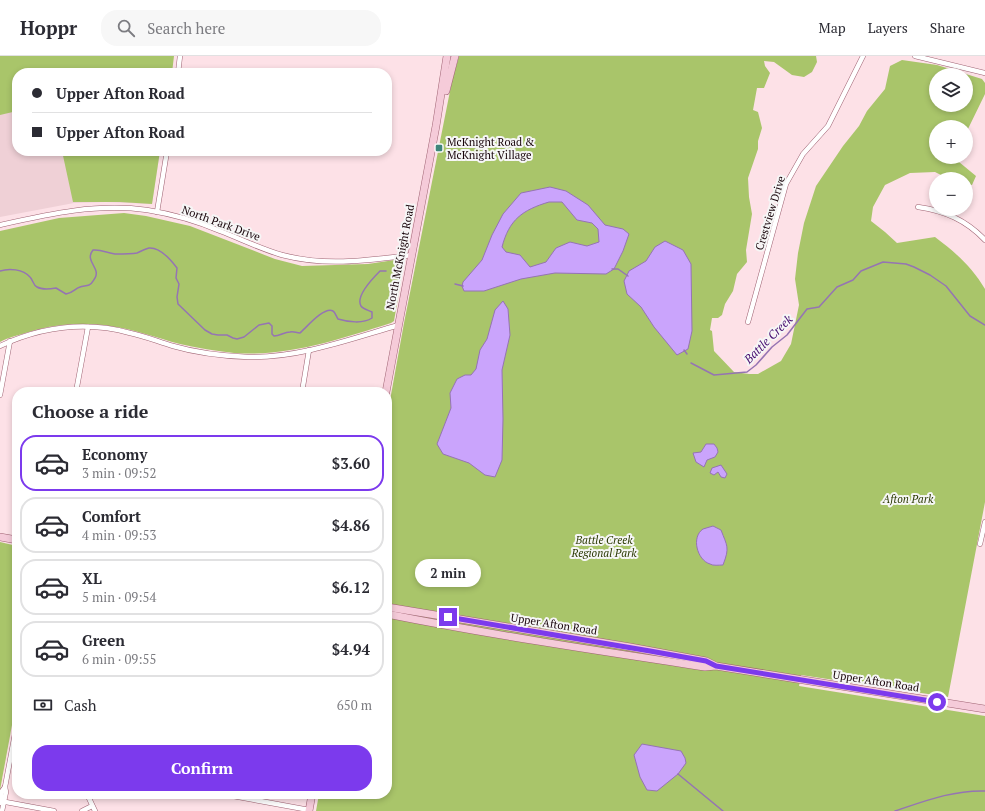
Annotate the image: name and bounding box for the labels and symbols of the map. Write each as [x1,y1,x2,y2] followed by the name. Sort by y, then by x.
[447,135,535,162] place label: McKnight Road & McKnight Village
[434,143,444,153] marker: McKnight Road & McKnight Village
[752,174,788,252] street label: Crestview Drive
[180,202,263,244] street label: North Park Drive
[383,203,417,311] street label: North McKnight Road
[740,311,796,367] water label: Battle Creek
[882,492,934,506] park label: Afton Park
[570,533,637,560] park label: Battle Creek Regional Park
[415,559,481,587] callout: 2 min
[439,608,457,626] route end
[510,610,598,638] street label: Upper Afton Road
[832,667,920,695] street label: Upper Afton Road
[928,693,946,711] route start

